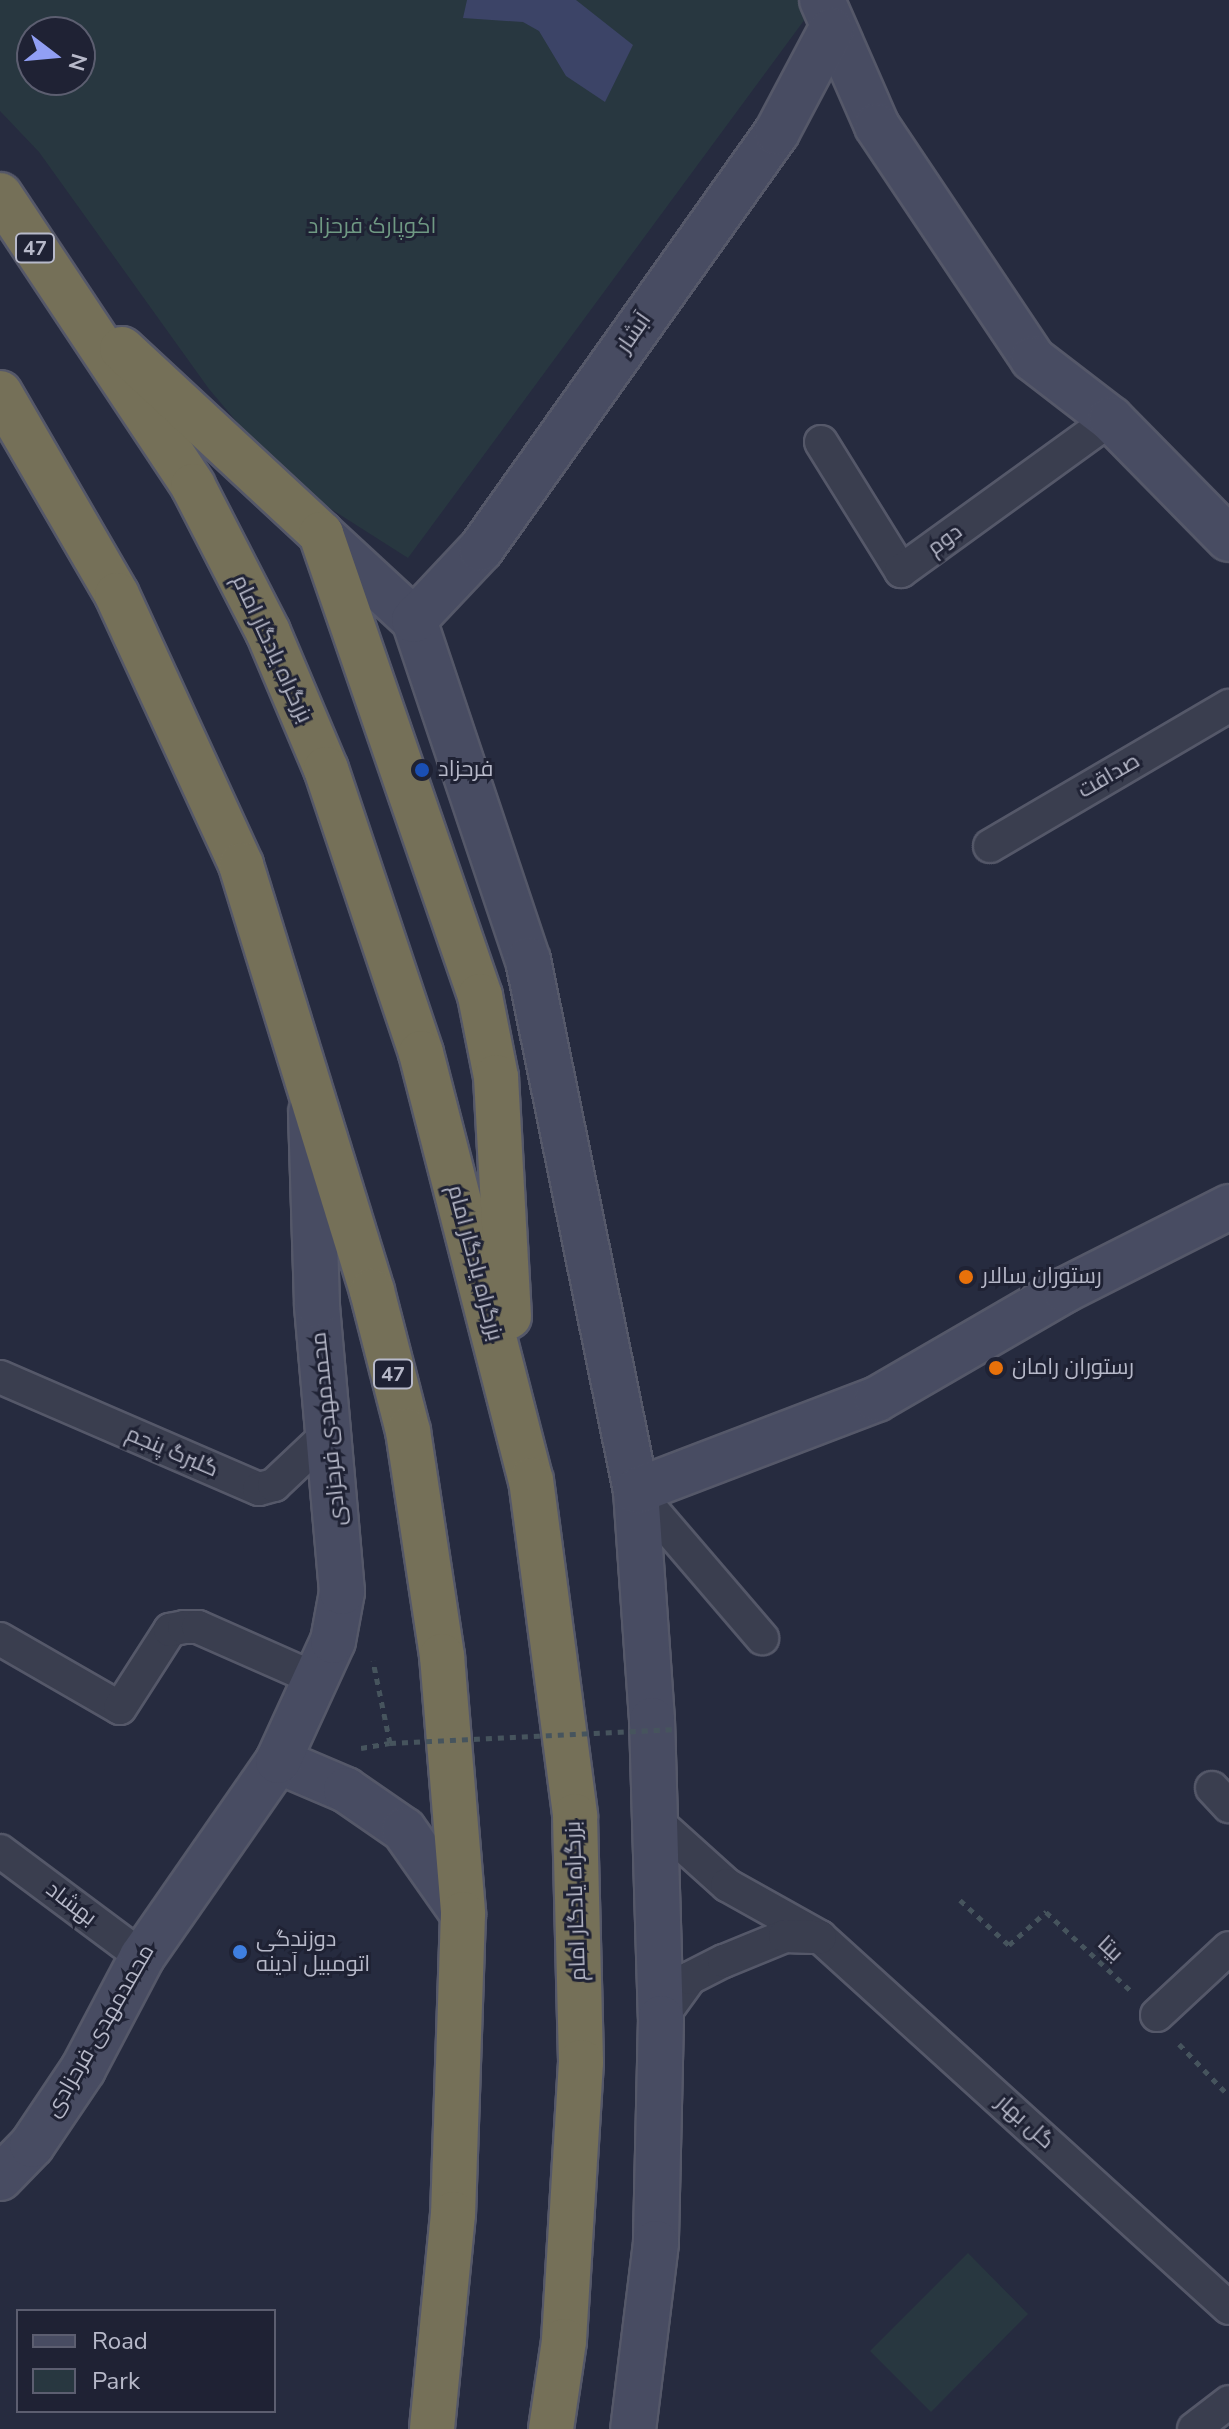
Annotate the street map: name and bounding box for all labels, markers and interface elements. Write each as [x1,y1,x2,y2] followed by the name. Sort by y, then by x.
[16,16,96,96] north arrow
[60,50,94,74] text: N
[308,214,436,240] park label: اکوپارک فرحزاد
[15,232,55,264] road number: 47
[611,308,657,358] street label: آبشار
[923,519,967,561] street label: دوم
[226,571,318,727] street label: بزرگراه یادگار امام
[1073,748,1145,804] street label: صداقت
[438,757,493,783] place label: فرحزاد
[413,761,431,779] marker: فرحزاد
[442,1182,508,1344] street label: بزرگراه یادگار امام
[982,1264,1102,1290] place label: رستوران سالار
[957,1268,975,1286] marker: رستوران سالار
[306,1331,352,1527] street label: محمدمهدی فرحزادی
[1012,1355,1134,1381] place label: رستوران رامان
[373,1358,413,1390] road number: 47
[987,1359,1005,1377] marker: رستوران رامان
[122,1421,222,1483] street label: گلبرگ پنجم
[560,1820,592,1982] street label: بزرگراه یادگار امام
[41,1876,101,1932] street label: بهشاد
[256,1926,370,1978] place label: دوزندگی اتومبیل آدینه
[1092,1931,1128,1967] street label: بیتا
[40,1940,160,2122] street label: محمدمهدی فرحزادی
[231,1943,249,1961] marker: دوزندگی اتومبیل آدینه
[991,2089,1059,2155] street label: گل بهار
[16,2309,276,2413] legend
[92,2325,148,2357] text: Road
[92,2365,140,2397] text: Park

